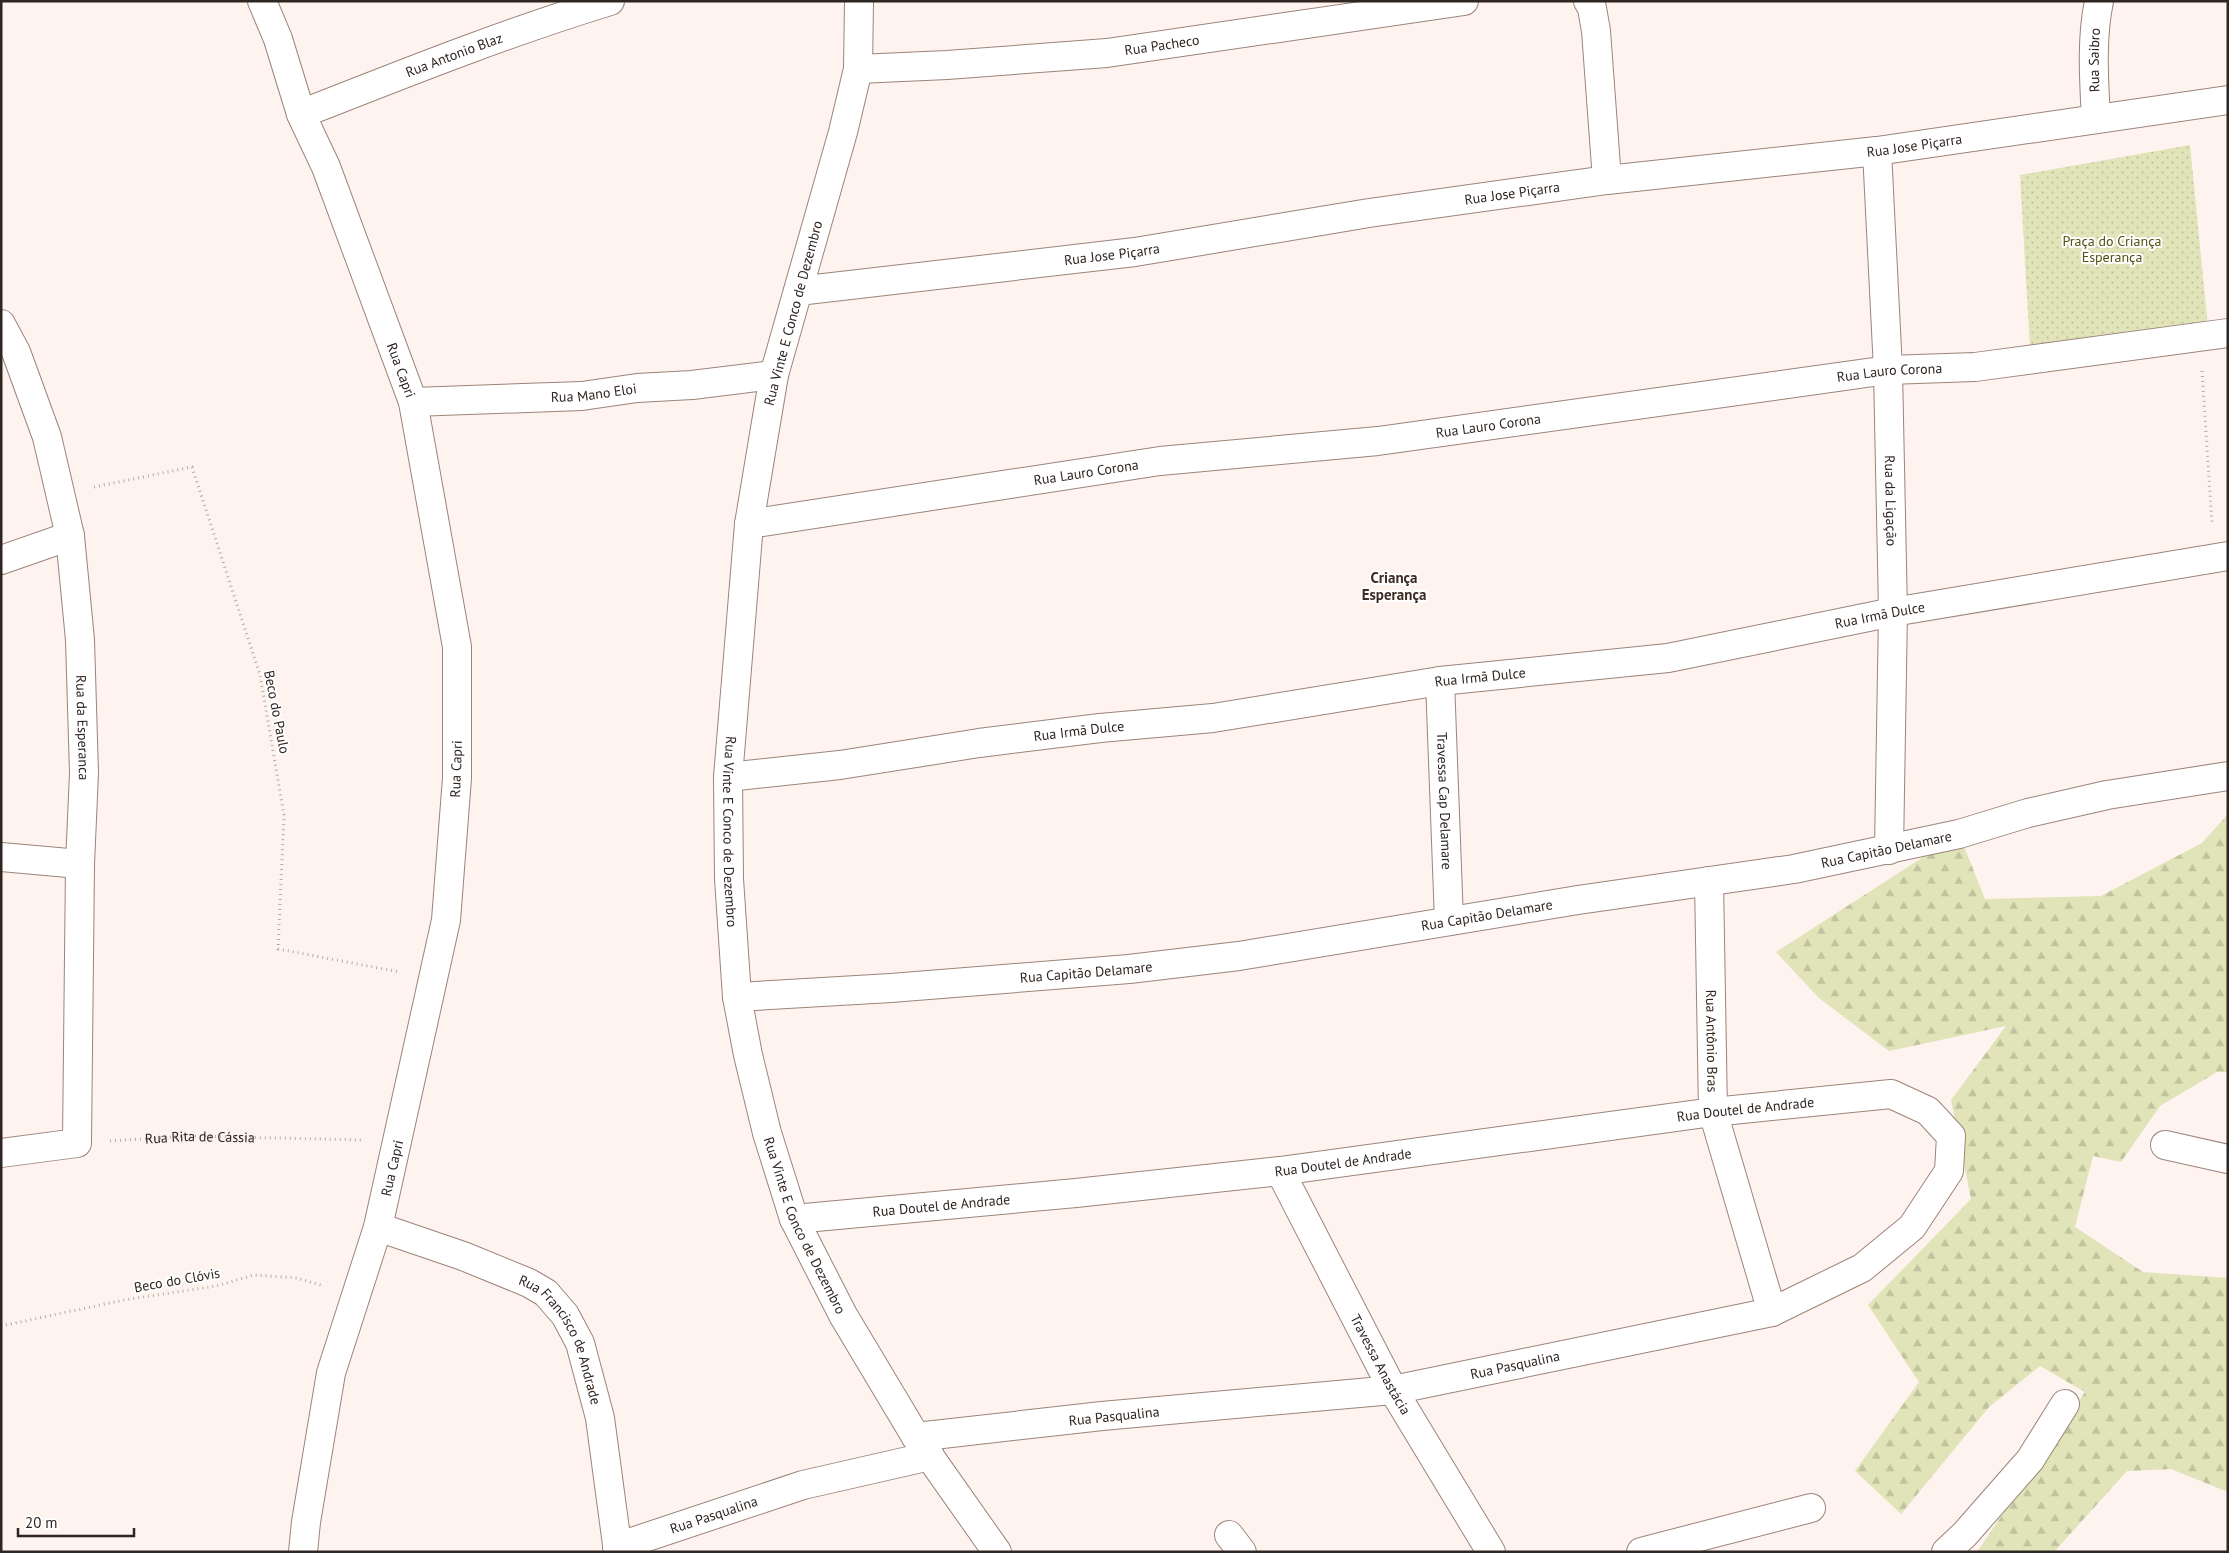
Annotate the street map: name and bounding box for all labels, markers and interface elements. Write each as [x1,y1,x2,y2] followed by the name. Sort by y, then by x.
[2085,27,2104,93] street label: Rua Saibro
[403,29,505,81] street label: Rua Antonio Blaz
[1123,31,1200,59] street label: Rua Pacheco
[1866,130,1963,161] street label: Rua Jose Piçarra
[1463,178,1561,209] street label: Rua Jose Piçarra
[760,219,826,407] street label: Rua Vinte E Conco de Dezembro
[2063,232,2162,266] park label: Praça do Criança Esperança
[1063,239,1161,269] street label: Rua Jose Piçarra
[383,340,420,400] street label: Rua Capri
[1836,359,1943,386] street label: Rua Lauro Corona
[550,379,638,406] street label: Rua Mano Eloi
[1435,409,1542,442] street label: Rua Lauro Corona
[1032,455,1140,489] street label: Rua Lauro Corona
[1881,455,1901,546] street label: Rua da Ligação
[1362,568,1426,604] district label: Criança Esperança
[1833,598,1926,633] street label: Rua Irmã Dulce
[1433,663,1526,691] street label: Rua Irmã Dulce
[260,669,294,755] street label: Beco do Paulo
[72,675,93,781] street label: Rua da Esperanca
[1032,717,1125,745] street label: Rua Irmã Dulce
[1433,732,1456,870] street label: Travessa Cap Delamare
[719,736,741,928] street label: Rua Vinte E Conco de Dezembro
[446,740,466,798] street label: Rua Capri
[1819,827,1953,872] street label: Rua Capitão Delamare
[1420,895,1554,935] street label: Rua Capitão Delamare
[1019,957,1153,987] street label: Rua Capitão Delamare
[1702,990,1722,1092] street label: Rua Antônio Bras
[1676,1093,1815,1126] street label: Rua Doutel de Andrade
[144,1127,255,1148] street label: Rua Rita de Cássia
[760,1135,850,1317] street label: Rua Vinte E Conco de Dezembro
[377,1138,407,1198] street label: Rua Capri
[1274,1144,1413,1181] street label: Rua Doutel de Andrade
[872,1190,1011,1221] street label: Rua Doutel de Andrade
[133,1264,221,1296] street label: Beco do Clóvis
[516,1271,605,1407] street label: Rua Francisco de Andrade
[1346,1311,1415,1418] street label: Travessa Anastácia
[1469,1347,1561,1383] street label: Rua Pasqualina
[1068,1402,1160,1430] street label: Rua Pasqualina
[668,1492,760,1538] street label: Rua Pasqualina
[18,1506,134,1538] scale bar
[25,1513,58,1532] text: 20 m

